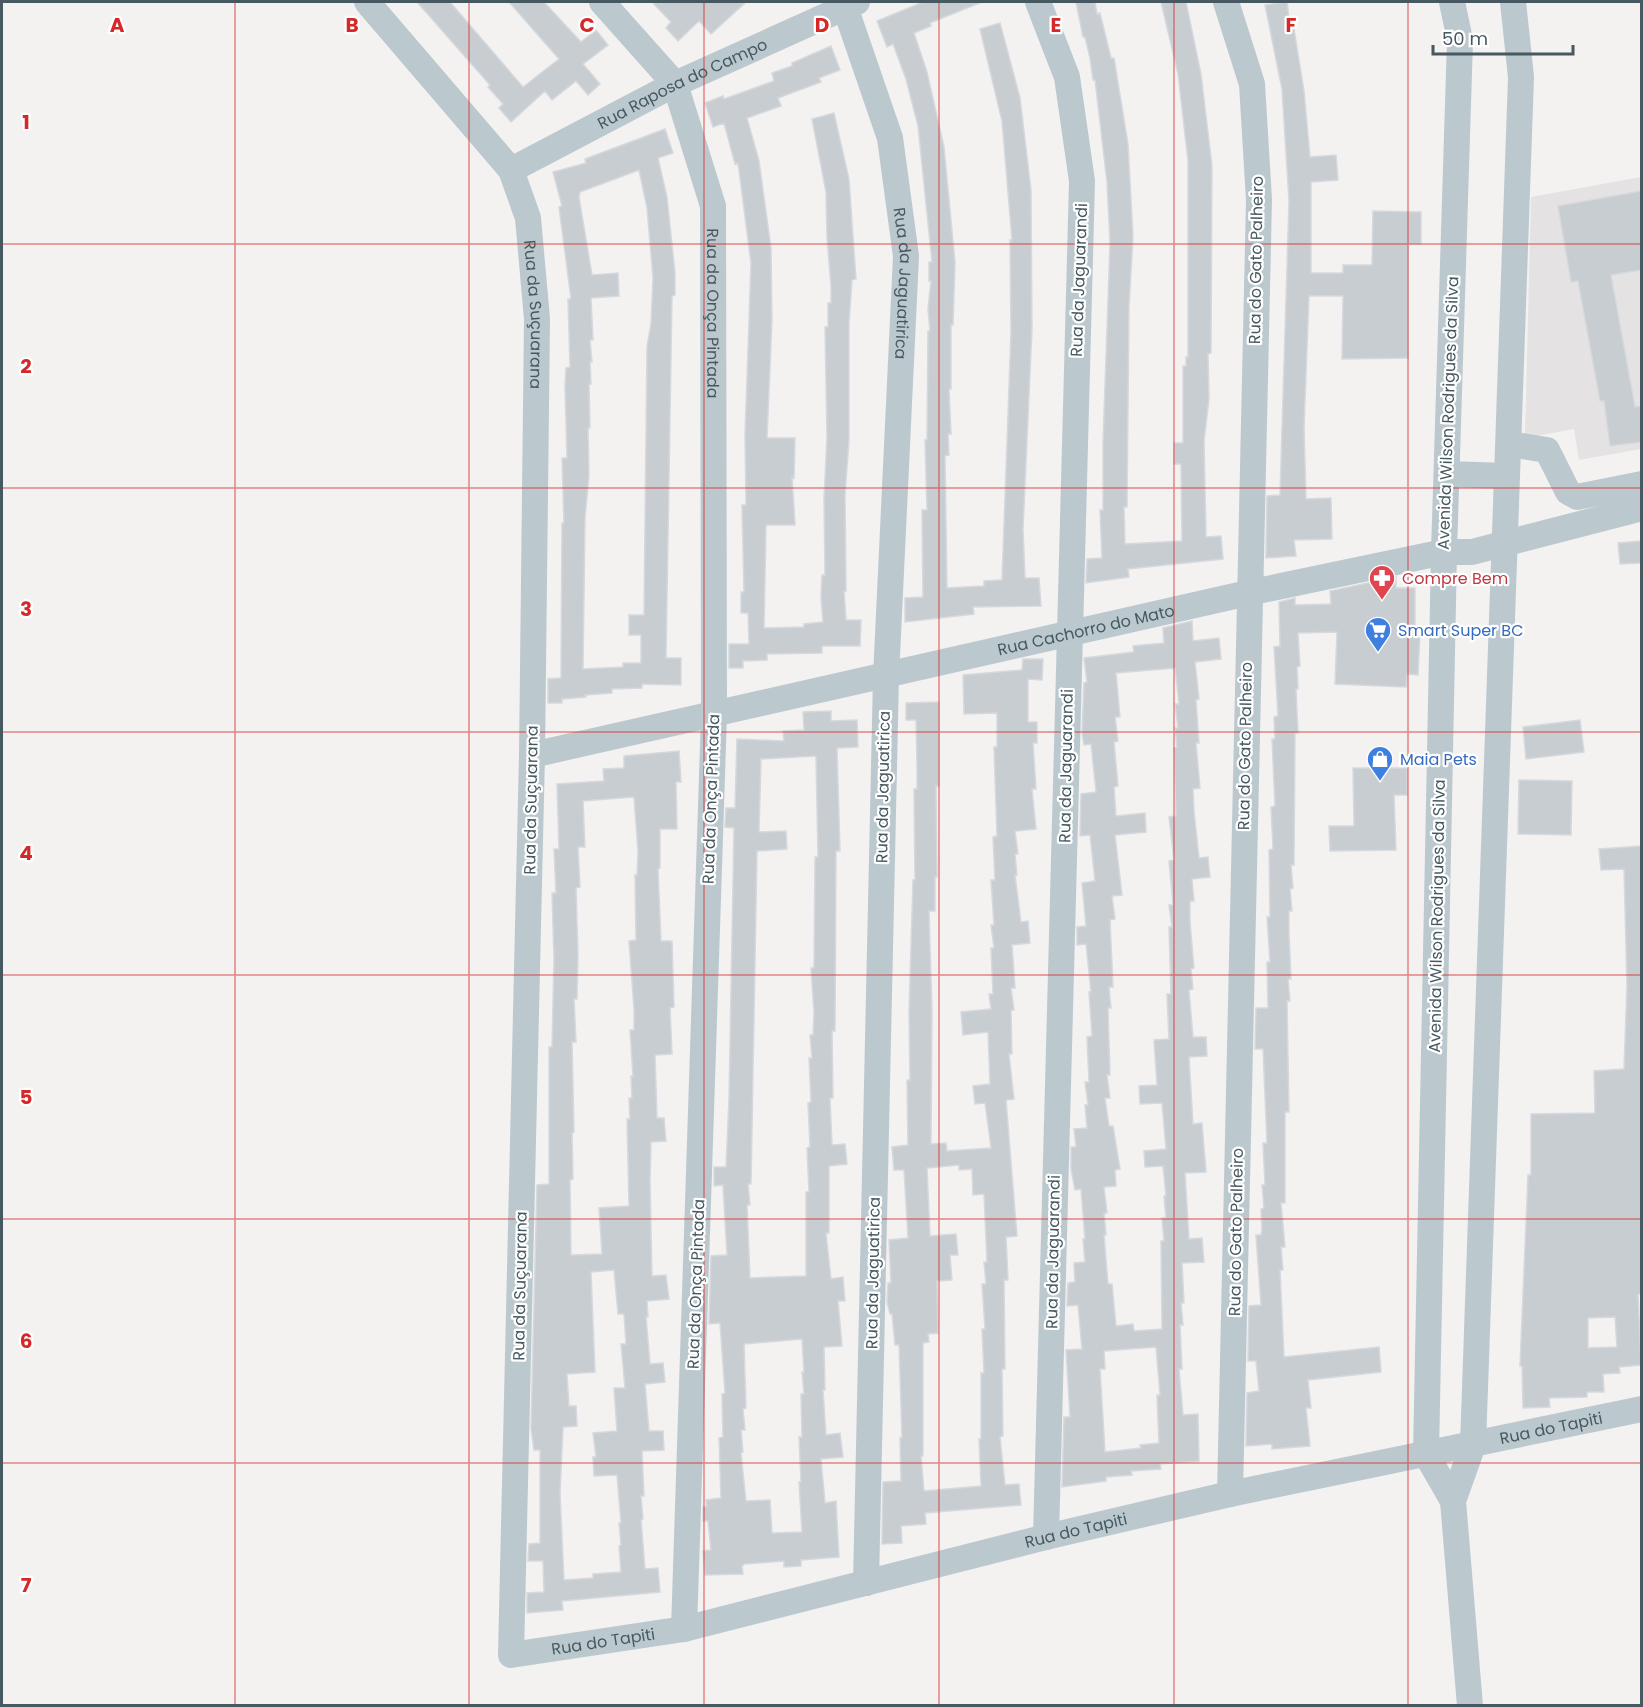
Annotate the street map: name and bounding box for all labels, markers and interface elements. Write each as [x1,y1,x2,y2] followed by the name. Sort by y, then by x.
[110,11,125,39] text: A
[345,11,359,39] text: B
[579,11,595,39] text: C
[815,11,829,39] text: D
[1051,11,1061,39] text: E
[1286,11,1297,39] text: F
[1433,18,1572,56] scale bar
[1442,26,1488,51] text: 50 m
[593,32,771,134] street label: Rua Raposa do Campo
[22,108,30,136] text: 1
[1243,176,1269,344] street label: Rua do Gato Palheiro
[1065,203,1093,357] street label: Rua da Jaguarandi
[888,206,918,360] street label: Rua da Jaguatirica
[702,228,725,399] street label: Rua da Onça Pintada
[519,239,549,389] street label: Rua da Suçuarana
[1432,276,1464,550] street label: Avenida Wilson Rodrigues da Silva
[20,352,32,380] text: 2
[1367,563,1397,601] pharmacy icon: Compre Bem
[1402,567,1508,590] place label: Compre Bem
[20,595,32,623] text: 3
[995,598,1177,661] street label: Rua Cachorro do Mato
[1363,615,1393,653] supermarket icon: Smart Super BC
[1398,619,1524,642] place label: Smart Super BC
[1232,662,1258,830] street label: Rua do Gato Palheiro
[1053,689,1079,843] street label: Rua da Jaguarandi
[870,711,896,863] street label: Rua da Jaguatirica
[697,714,725,884] street label: Rua da Onça Pintada
[518,725,544,875] street label: Rua da Suçuarana
[1365,744,1395,782] shop icon: Maia Pets
[1400,748,1477,771] place label: Maia Pets
[1423,779,1451,1053] street label: Avenida Wilson Rodrigues da Silva
[19,839,33,867] text: 4
[20,1083,33,1111] text: 5
[1223,1148,1249,1316] street label: Rua do Gato Palheiro
[1040,1175,1066,1329] street label: Rua da Jaguarandi
[860,1197,886,1349] street label: Rua da Jaguatirica
[682,1199,710,1369] street label: Rua da Onça Pintada
[507,1211,533,1361] street label: Rua da Suçuarana
[20,1327,32,1355] text: 6
[1497,1406,1604,1450] street label: Rua do Tapiti
[1022,1507,1129,1553] street label: Rua do Tapiti
[21,1571,32,1599] text: 7
[550,1622,656,1660] street label: Rua do Tapiti

